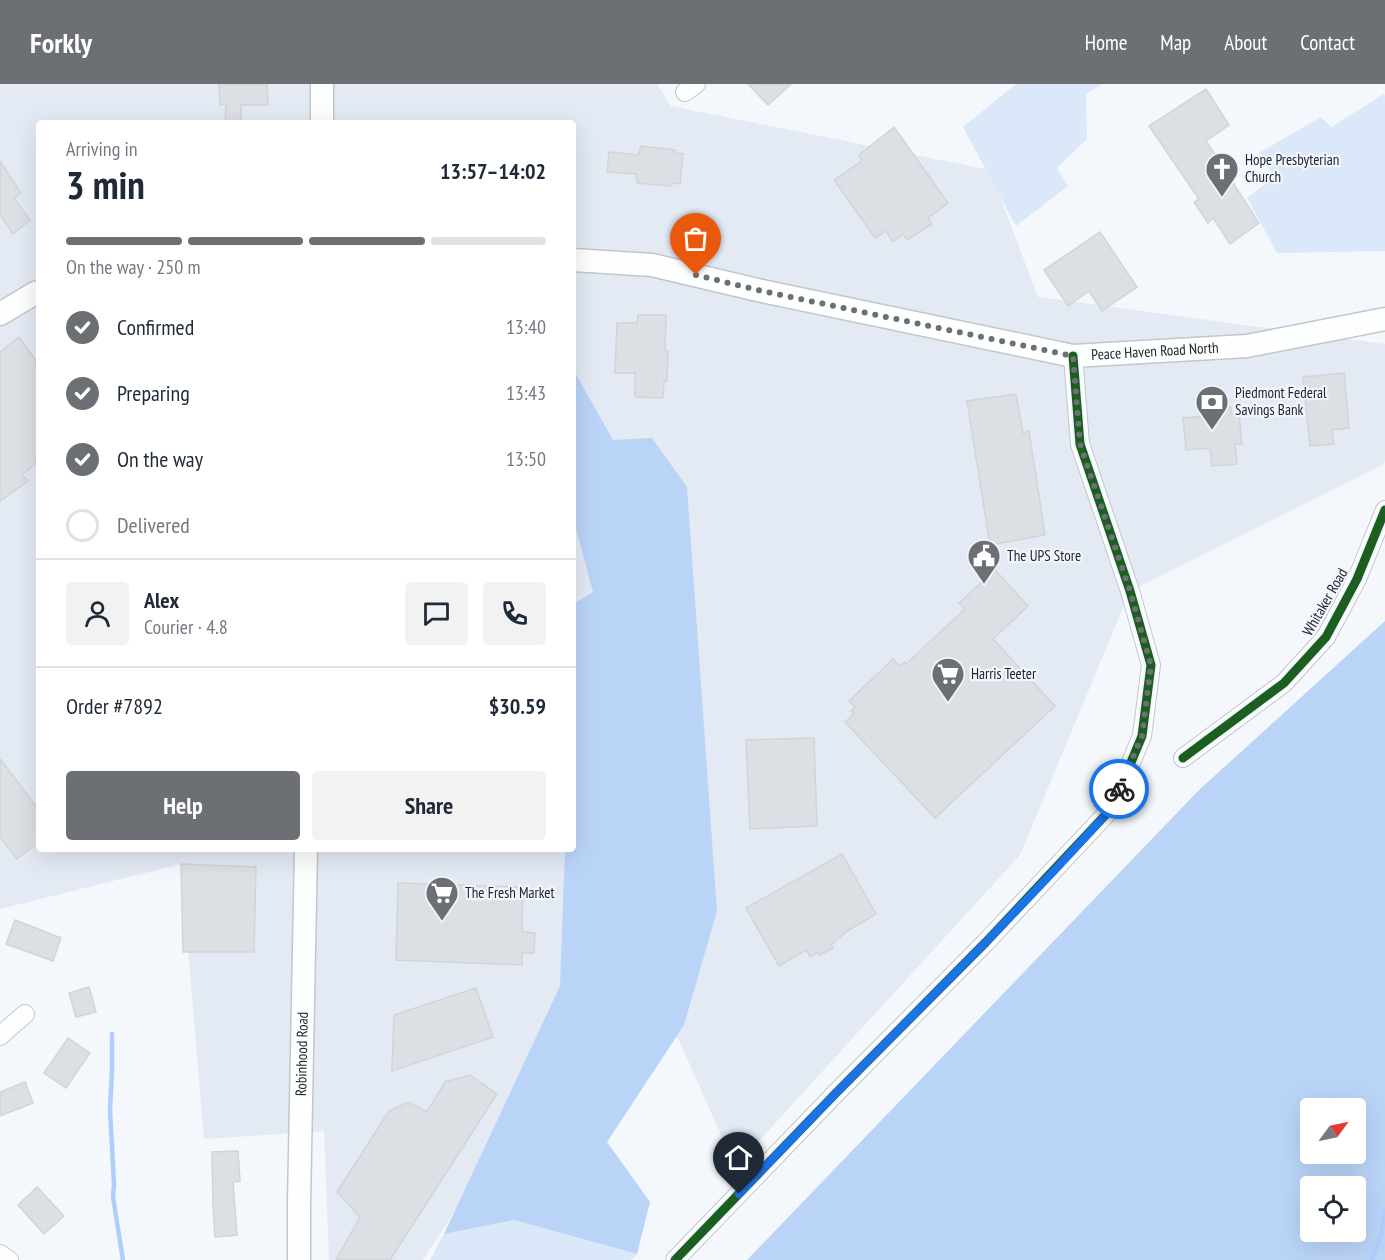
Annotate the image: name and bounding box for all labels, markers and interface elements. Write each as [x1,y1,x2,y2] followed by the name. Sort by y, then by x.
[30,24,92,61] text: Forkly
[1085,29,1127,56] text: Home
[1160,29,1191,56] text: Map
[1224,29,1267,56] text: About
[1300,29,1355,56] text: Contact
[66,136,138,162] text: Arriving in
[1245,150,1339,186] place label: Hope Presbyterian Church
[1204,151,1240,198] church icon: Hope Presbyterian Church
[440,157,546,185] text: 13:57–14:02
[66,159,145,210] text: 3 min
[670,213,721,275] pin
[679,222,712,255] icon: bag
[66,254,201,280] text: On the way · 250 m
[66,311,99,344] icon: check
[117,313,194,341] text: Confirmed
[506,314,546,340] text: 13:40
[1091,338,1219,364] street label: Peace Haven Road North
[66,377,99,410] icon: check
[117,379,190,407] text: Preparing
[506,380,546,406] text: 13:43
[1235,383,1327,419] place label: Piedmont Federal Savings Bank
[1194,384,1230,431] bank icon: Piedmont Federal Savings Bank
[66,443,99,476] icon: check
[117,445,203,473] text: On the way
[506,446,546,472] text: 13:50
[117,511,190,539] text: Delivered
[966,538,1002,585] public building icon: The UPS Store
[1007,546,1081,565] place label: The UPS Store
[1298,565,1351,639] street label: Whitaker Road
[66,582,129,645] button: person
[405,582,468,645] button: chat
[483,582,546,645] button: phone
[144,586,179,614] text: Alex
[144,614,228,640] text: Courier · 4.8
[930,656,966,703] supermarket icon: Harris Teeter
[971,664,1037,683] place label: Harris Teeter
[66,692,163,720] text: Order #7892
[489,692,546,720] text: $30.59
[1089,759,1149,819] courier
[66,771,300,840] button: Help
[312,771,546,840] button: Share
[1103,773,1136,806] icon: bike
[424,875,460,922] supermarket icon: The Fresh Market
[465,883,555,902] place label: The Fresh Market
[291,1012,312,1096] street label: Robinhood Road
[1300,1098,1366,1164] north arrow
[1300,1098,1366,1242] map controls
[713,1132,764,1194] pin
[722,1141,755,1174] icon: home
[1300,1176,1366,1242] button: locate

